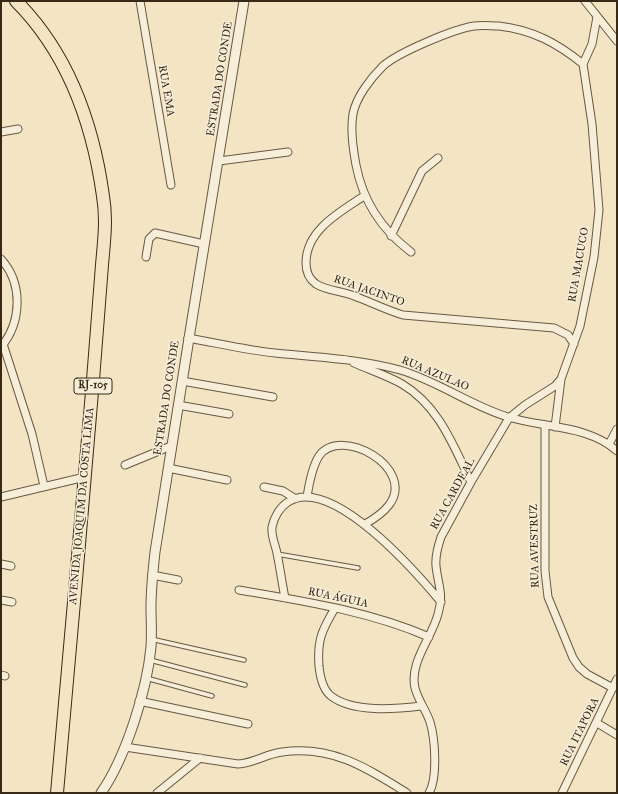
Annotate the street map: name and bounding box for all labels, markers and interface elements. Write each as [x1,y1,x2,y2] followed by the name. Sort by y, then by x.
[204,21,236,137] street label: ESTRADA DO CONDE
[155,64,177,118] street label: RUA EMA
[566,226,592,304] street label: RUA MACUCO
[332,273,406,309] street label: RUA JACINTO
[151,340,183,456] street label: ESTRADA DO CONDE
[399,354,471,394] street label: RUA AZULAO
[74,378,112,394] road number: RJ-105
[67,407,97,605] street label: AVENIDA JOAQUIM DA COSTA LIMA
[428,456,478,532] street label: RUA CARDEAL
[528,504,542,588] street label: RUA AVESTRUZ
[307,585,369,611] street label: RUA ÁGUIA
[558,696,602,768] street label: RUA ITAPORA

